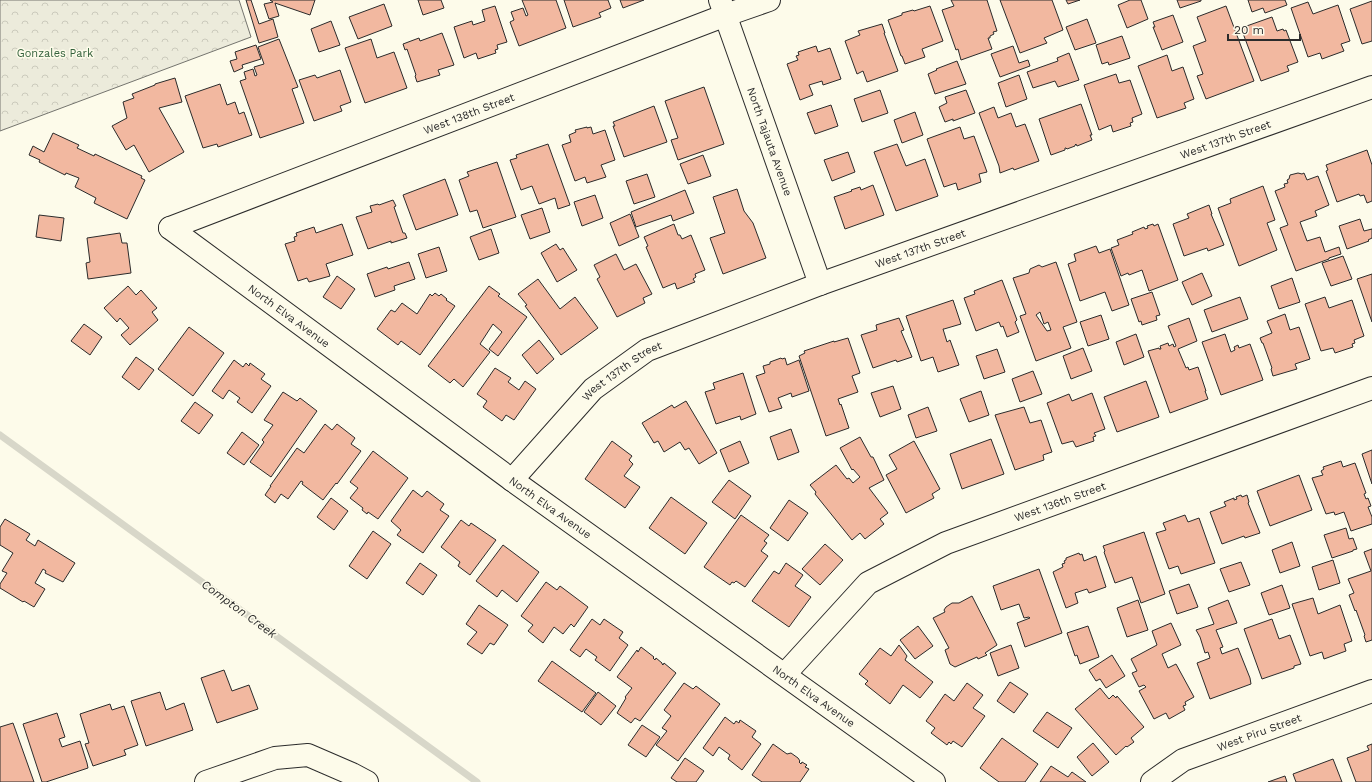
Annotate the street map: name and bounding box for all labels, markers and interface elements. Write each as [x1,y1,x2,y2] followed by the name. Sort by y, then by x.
[1228,16,1300,42] scale bar
[1234,23,1264,37] text: 20 m
[17,47,93,60] park label: Gonzales Park
[744,86,794,198] street label: North Tajauta Avenue
[422,91,517,137] street label: West 138th Street
[1178,118,1273,162] street label: West 137th Street
[873,226,968,271] street label: West 137th Street
[246,282,332,350] street label: North Elva Avenue
[580,339,664,404] street label: West 137th Street
[506,474,594,542] street label: North Elva Avenue
[1013,479,1108,525] street label: West 136th Street
[199,577,280,641] water label: Compton Creek
[770,663,857,730] street label: North Elva Avenue
[1215,711,1303,754] street label: West Piru Street

